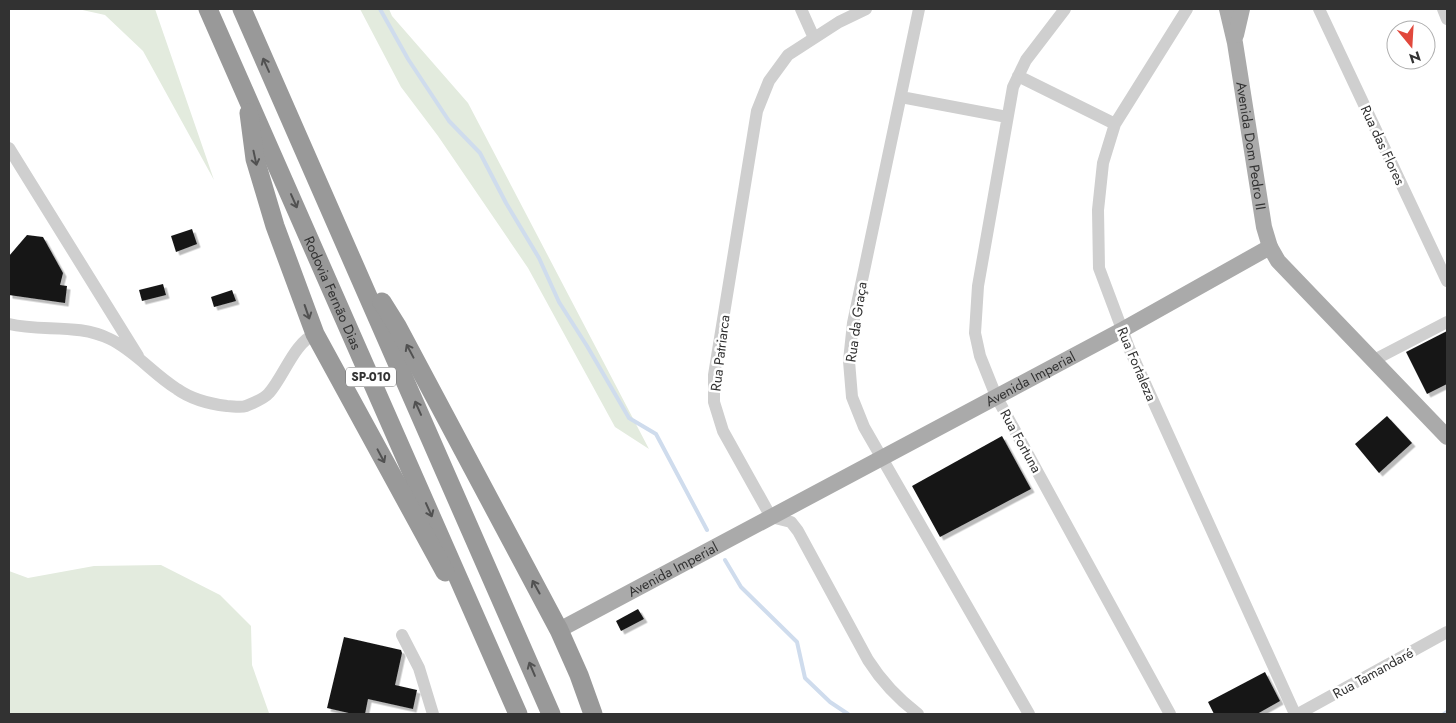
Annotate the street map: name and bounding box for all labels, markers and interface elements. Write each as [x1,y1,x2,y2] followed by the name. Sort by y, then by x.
[1386,20,1436,70] north arrow
[1407,46,1423,69] text: N
[261,58,271,73] one-way arrow
[1231,80,1271,211] street label: Avenida Dom Pedro II
[1356,102,1410,189] street label: Rua das Flores
[251,149,260,165] one-way arrow
[289,193,299,208] one-way arrow
[299,233,367,353] street label: Rodovia Fernão Dias
[840,281,872,363] street label: Rua da Graça
[303,303,312,319] one-way arrow
[705,314,735,392] street label: Rua Patriarca
[1112,324,1162,404] street label: Rua Fortaleza
[405,344,414,359] one-way arrow
[982,347,1079,411] street label: Avenida Imperial
[346,368,396,387] road number: SP-010
[413,401,423,416] one-way arrow
[995,406,1047,476] street label: Rua Fortuna
[376,449,386,463] one-way arrow
[424,502,434,517] one-way arrow
[624,537,722,602] street label: Avenida Imperial
[531,580,540,595] one-way arrow
[1329,643,1417,703] street label: Rua Tamandaré
[527,662,536,677] one-way arrow

